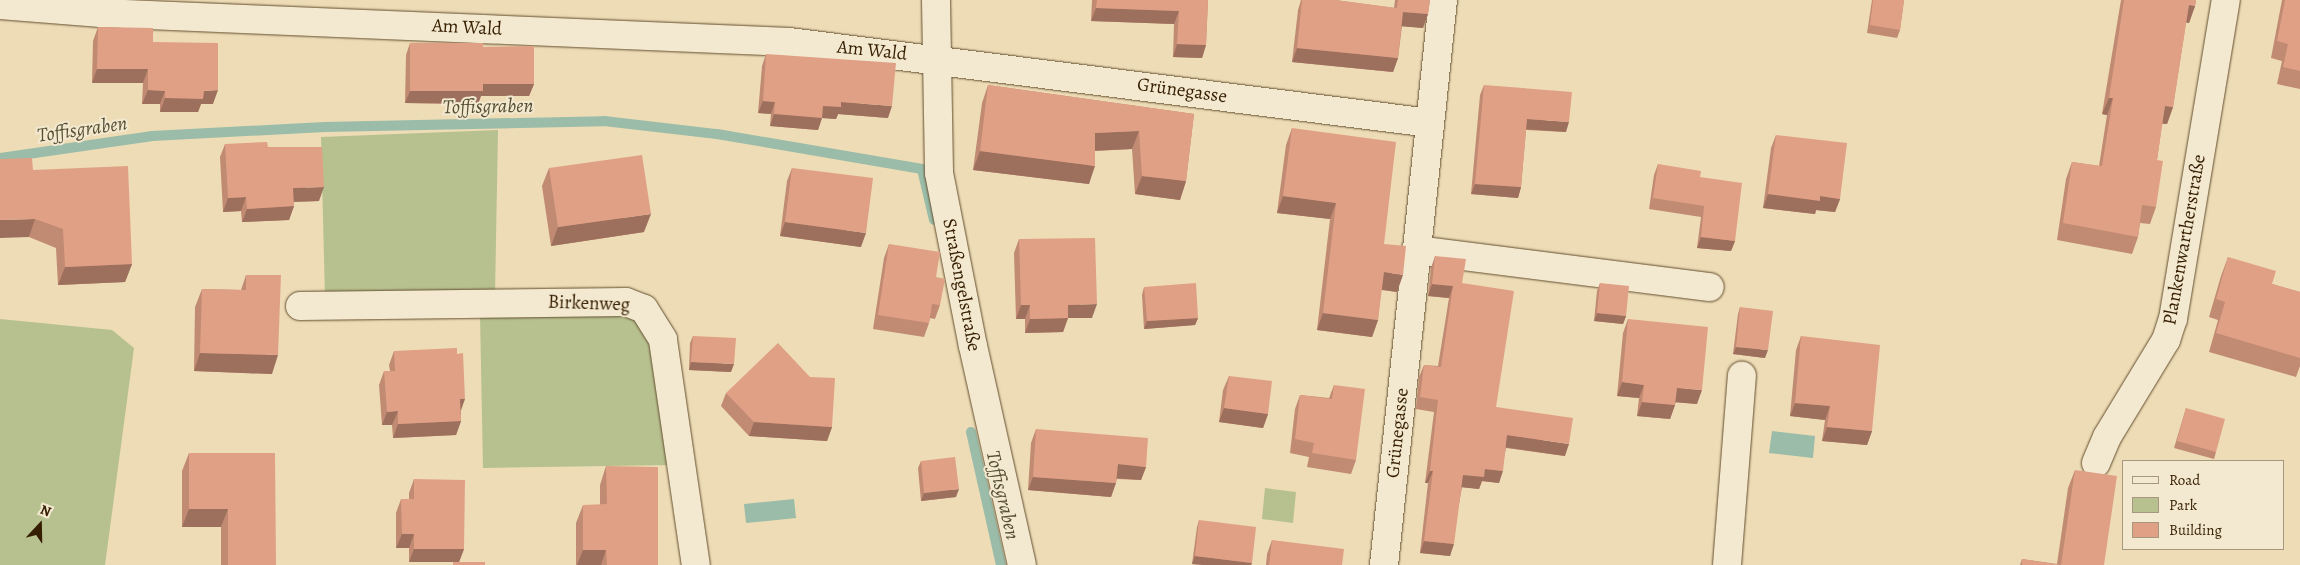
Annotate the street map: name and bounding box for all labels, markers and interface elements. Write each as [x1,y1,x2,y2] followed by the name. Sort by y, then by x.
[431,15,503,41] street label: Am Wald
[836,36,908,66] street label: Am Wald
[1136,73,1228,109] street label: Grünegasse
[442,93,534,119] water label: Toffisgraben
[35,111,129,147] water label: Toffisgraben
[2159,153,2211,327] street label: Plankenwartherstraße
[937,217,985,353] street label: Straßengelstraße
[547,291,631,317] street label: Birkenweg
[1382,387,1414,479] street label: Grünegasse
[981,448,1025,542] water label: Toffisgraben
[2122,460,2285,550] legend
[2169,470,2200,490] text: Road
[2169,495,2197,515] text: Park
[15,500,65,550] north arrow
[37,500,54,521] text: N
[2169,520,2222,540] text: Building

